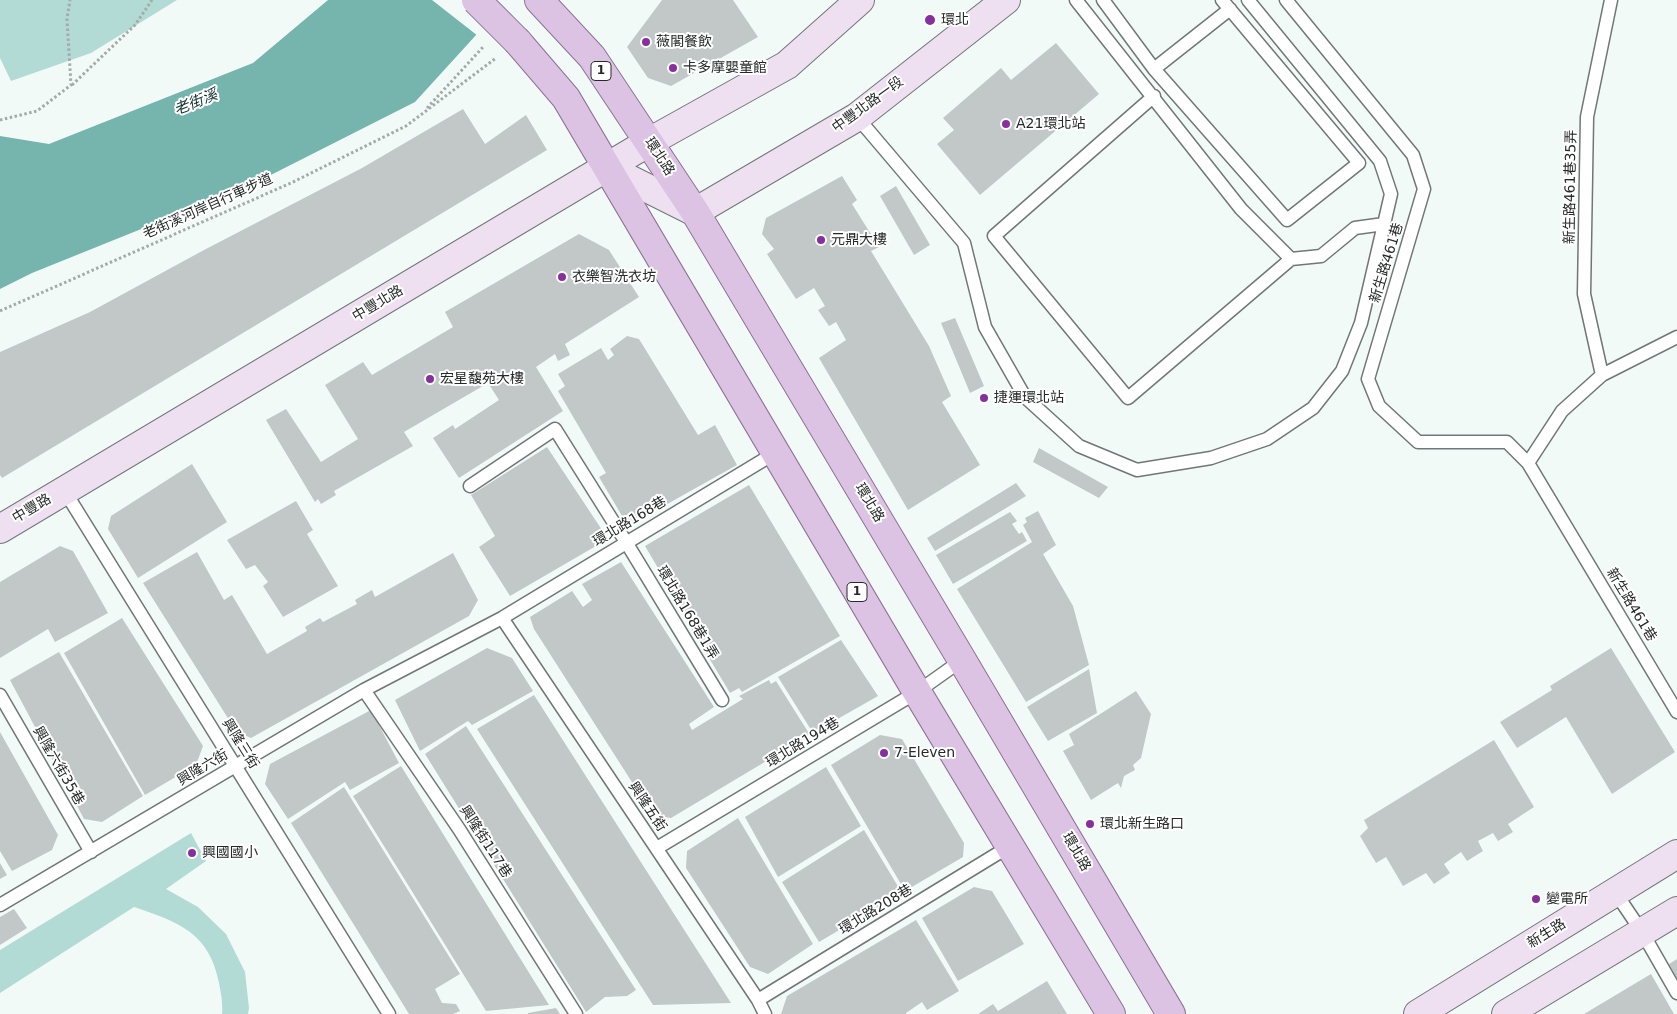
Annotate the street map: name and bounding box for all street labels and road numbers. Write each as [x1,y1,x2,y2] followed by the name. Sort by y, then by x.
[591,61,611,80] road number: 1
[829,74,907,136] street label: 中豐北路一段
[1562,130,1580,244] street label: 新生路461巷35弄
[641,135,677,179] street label: 環北路
[141,171,275,243] street label: 老街溪河岸自行車步道
[1367,221,1407,305] street label: 新生路461巷
[350,282,406,326] street label: 中豐北路
[851,481,887,525] street label: 環北路
[10,491,54,527] street label: 中豐路
[590,493,670,551] street label: 環北路168巷
[653,563,721,663] street label: 環北路168巷1弄
[1602,565,1660,645] street label: 新生路461巷
[847,582,867,602] road number: 1
[763,714,843,772] street label: 環北路194巷
[218,716,262,772] street label: 興隆三街
[29,724,87,808] street label: 興隆六街35巷
[175,746,231,790] street label: 興隆六街
[624,779,670,835] street label: 興隆五街
[455,803,515,881] street label: 興隆街117巷
[1058,830,1094,874] street label: 環北路
[836,881,916,939] street label: 環北路208巷
[1525,916,1569,952] street label: 新生路

